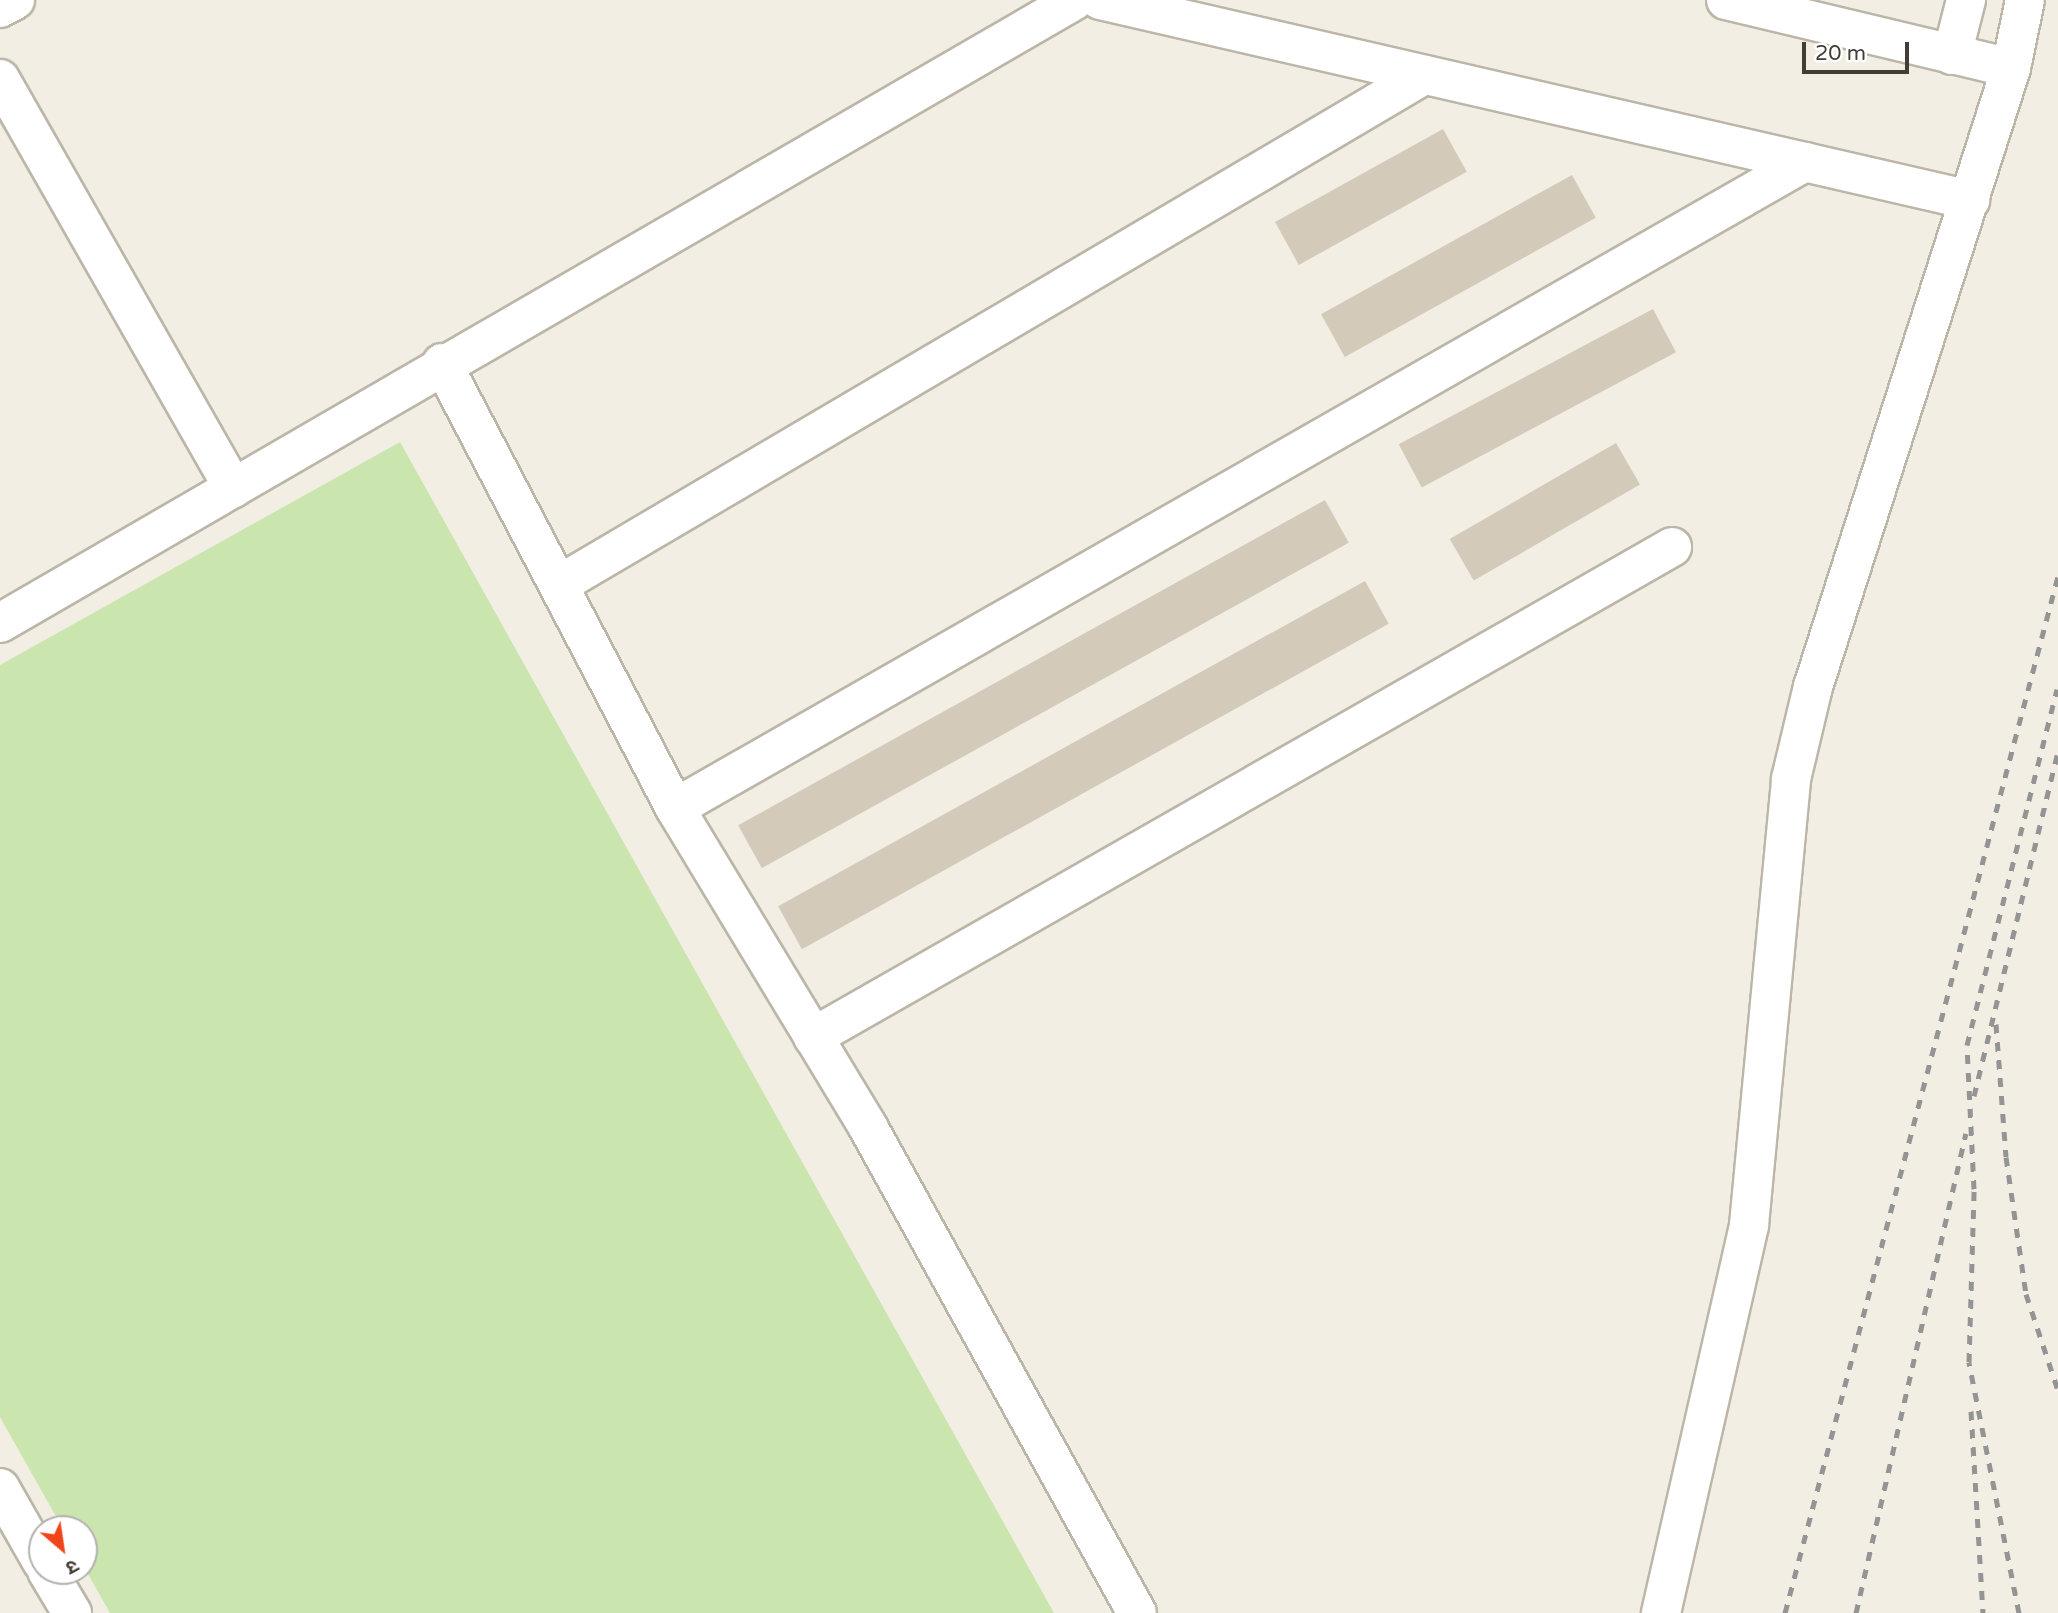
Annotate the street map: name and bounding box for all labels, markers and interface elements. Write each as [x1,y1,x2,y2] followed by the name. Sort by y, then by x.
[1806,28,1913,72] scale bar
[1815,41,1866,66] text: 20 m
[28,1515,98,1585] north arrow
[62,1554,82,1579] text: उ

